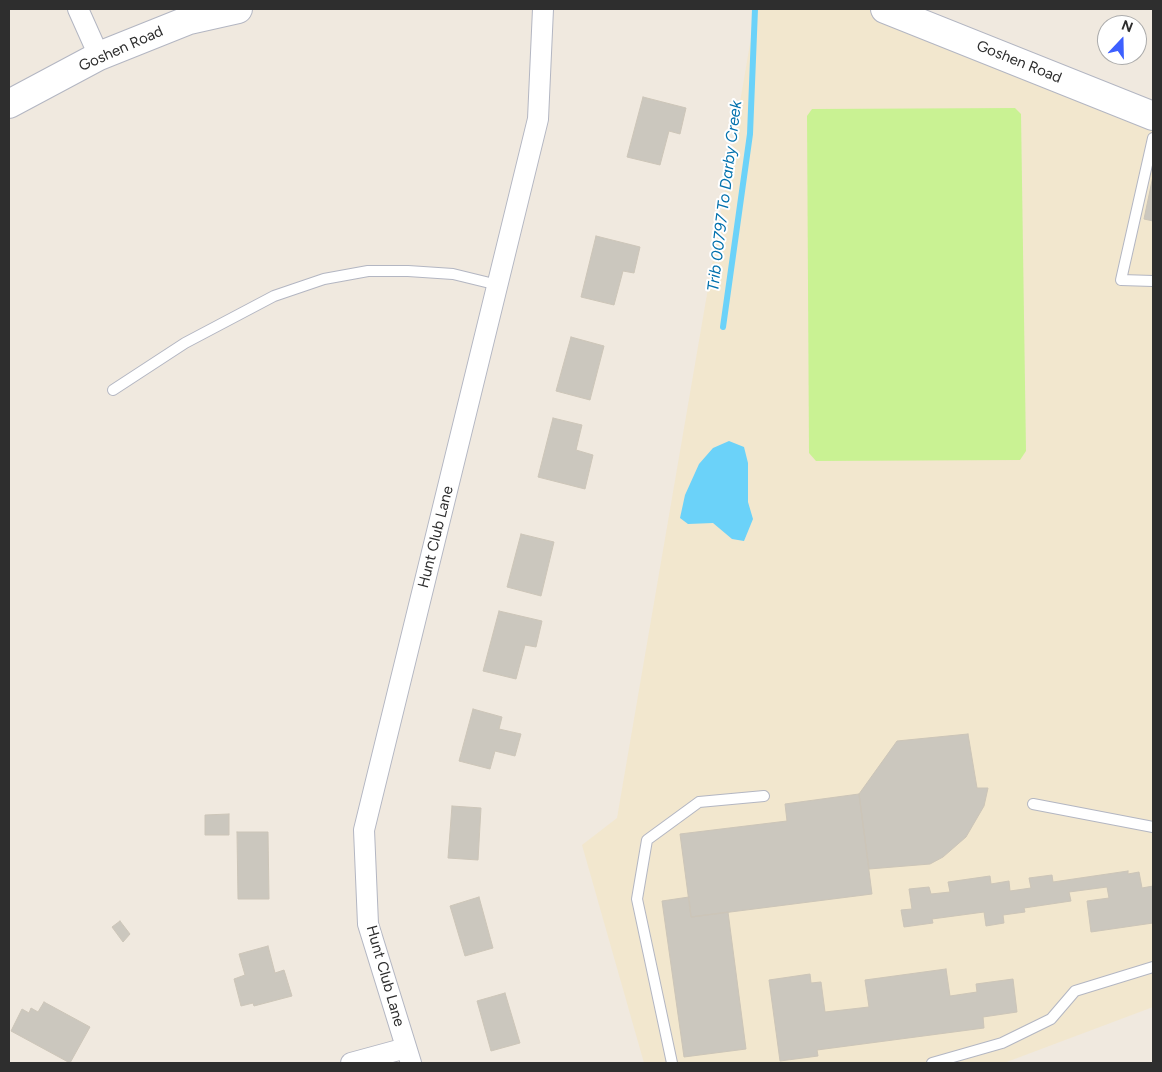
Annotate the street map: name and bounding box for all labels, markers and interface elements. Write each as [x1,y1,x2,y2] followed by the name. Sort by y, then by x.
[1097,15,1147,65] north arrow
[1119,17,1135,36] text: N
[76,22,166,76] street label: Goshen Road
[974,37,1064,87] street label: Goshen Road
[704,100,746,292] water label: Trib 00797 To Darby Creek
[415,484,457,590] street label: Hunt Club Lane
[362,923,408,1029] street label: Hunt Club Lane

